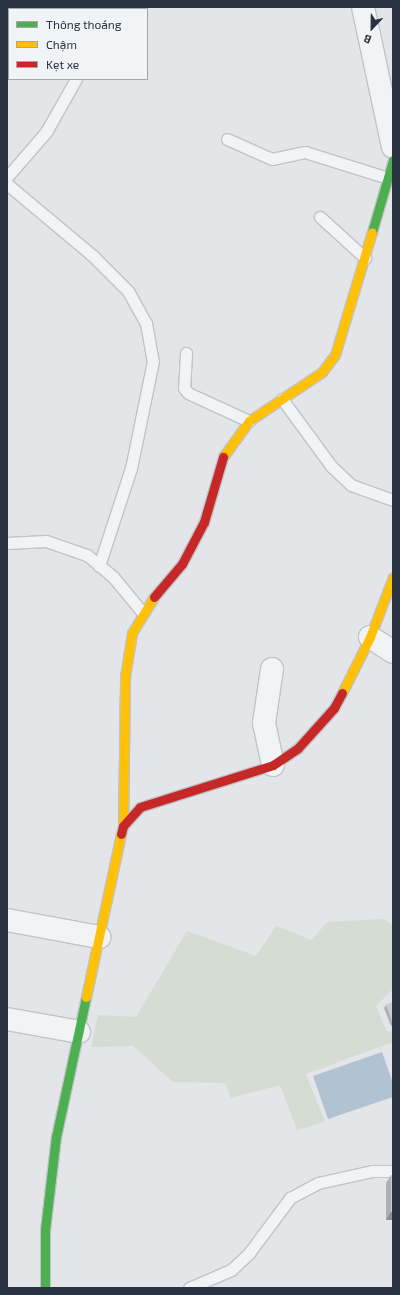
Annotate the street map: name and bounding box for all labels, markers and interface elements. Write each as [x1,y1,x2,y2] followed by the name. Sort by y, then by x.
[8,8,148,80] legend
[352,8,392,48] north arrow
[46,17,122,31] text: Thông thoáng
[362,32,373,47] text: B
[46,37,77,51] text: Chậm
[46,57,79,71] text: Kẹt xe

